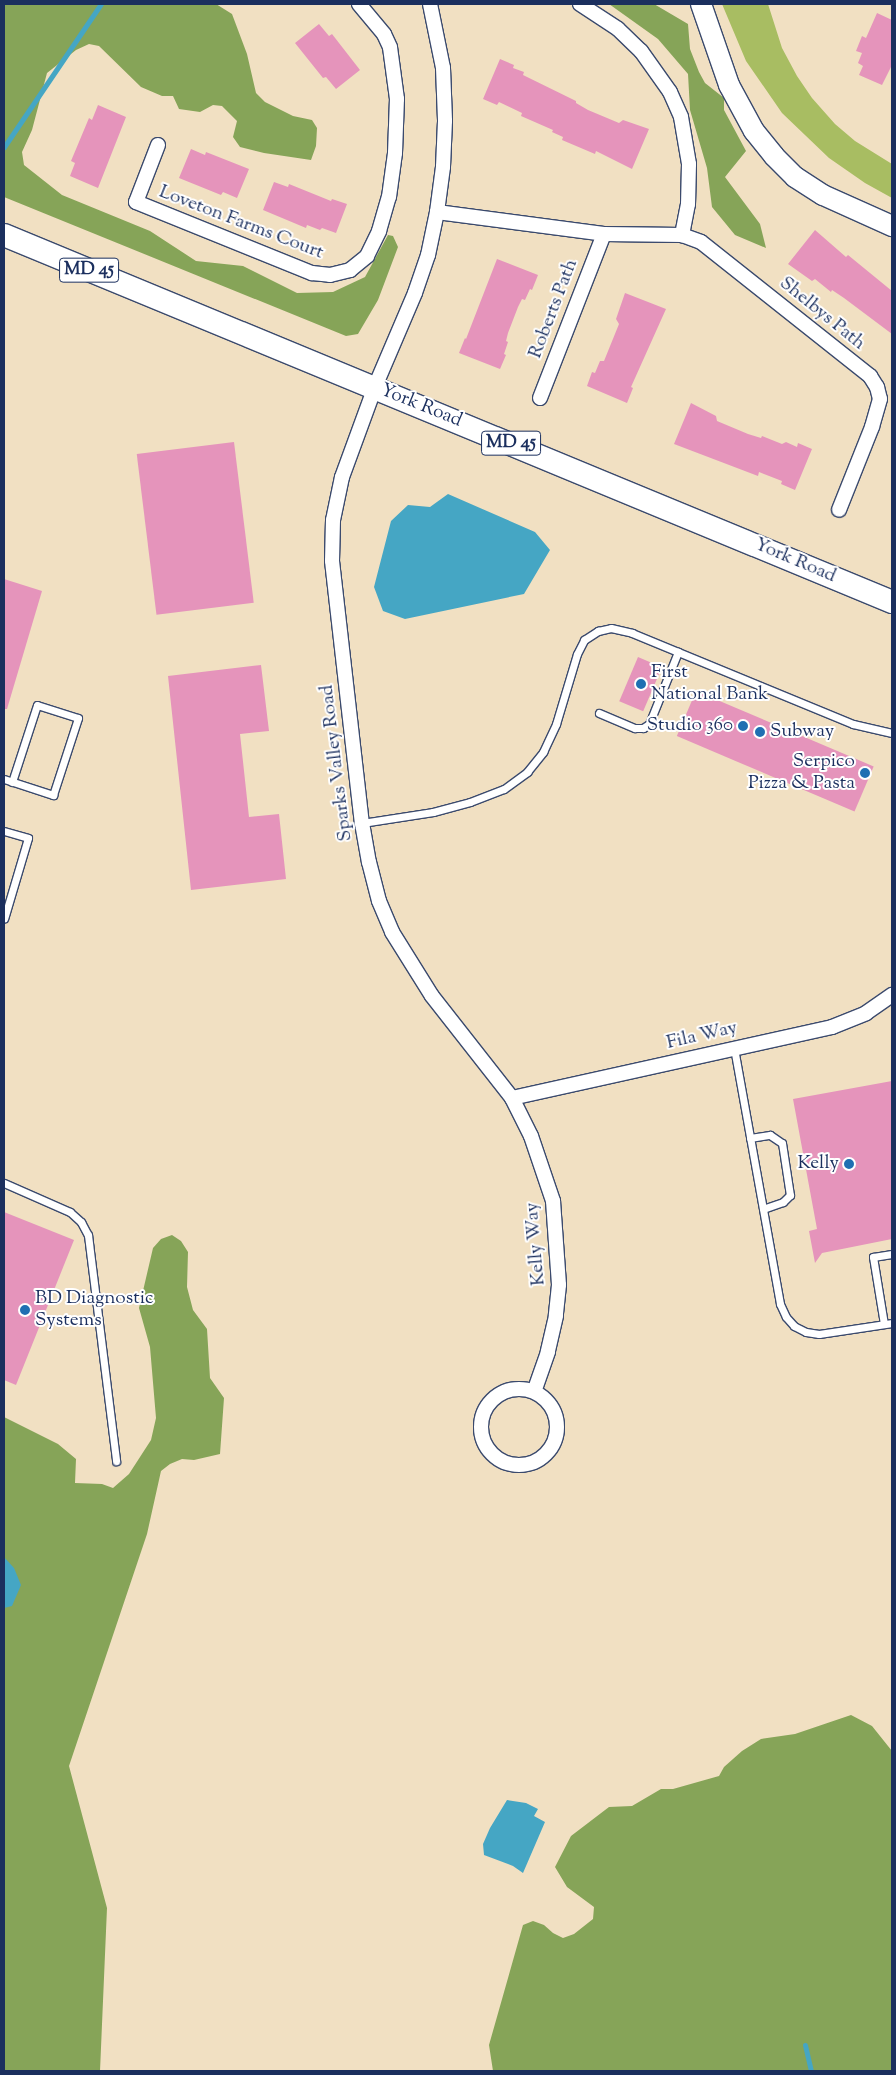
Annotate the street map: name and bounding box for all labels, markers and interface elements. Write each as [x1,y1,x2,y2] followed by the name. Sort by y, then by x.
[155,181,327,265] street label: Loveton Farms Court
[59,254,119,286] road number: MD 45
[525,256,583,362] street label: Roberts Path
[774,272,870,356] street label: Shelbys Path
[377,379,465,433] street label: York Road
[481,428,541,458] road number: MD 45
[751,534,839,588] street label: York Road
[651,662,768,706] place label: First National Bank
[635,678,647,690] marker: First National Bank
[316,683,358,843] street label: Sparks Valley Road
[647,715,733,737] place label: Studio 360
[737,720,749,732] marker: Studio 360
[770,721,834,743] place label: Subway
[754,726,766,738] marker: Subway
[748,751,855,795] place label: Serpico Pizza & Pasta
[859,767,871,779] marker: Serpico Pizza & Pasta
[665,1017,739,1055] street label: Fila Way
[797,1153,839,1175] place label: Kelly
[843,1158,855,1170] marker: Kelly
[521,1201,551,1287] street label: Kelly Way
[35,1288,154,1332] place label: BD Diagnostic Systems
[19,1304,31,1316] marker: BD Diagnostic Systems

